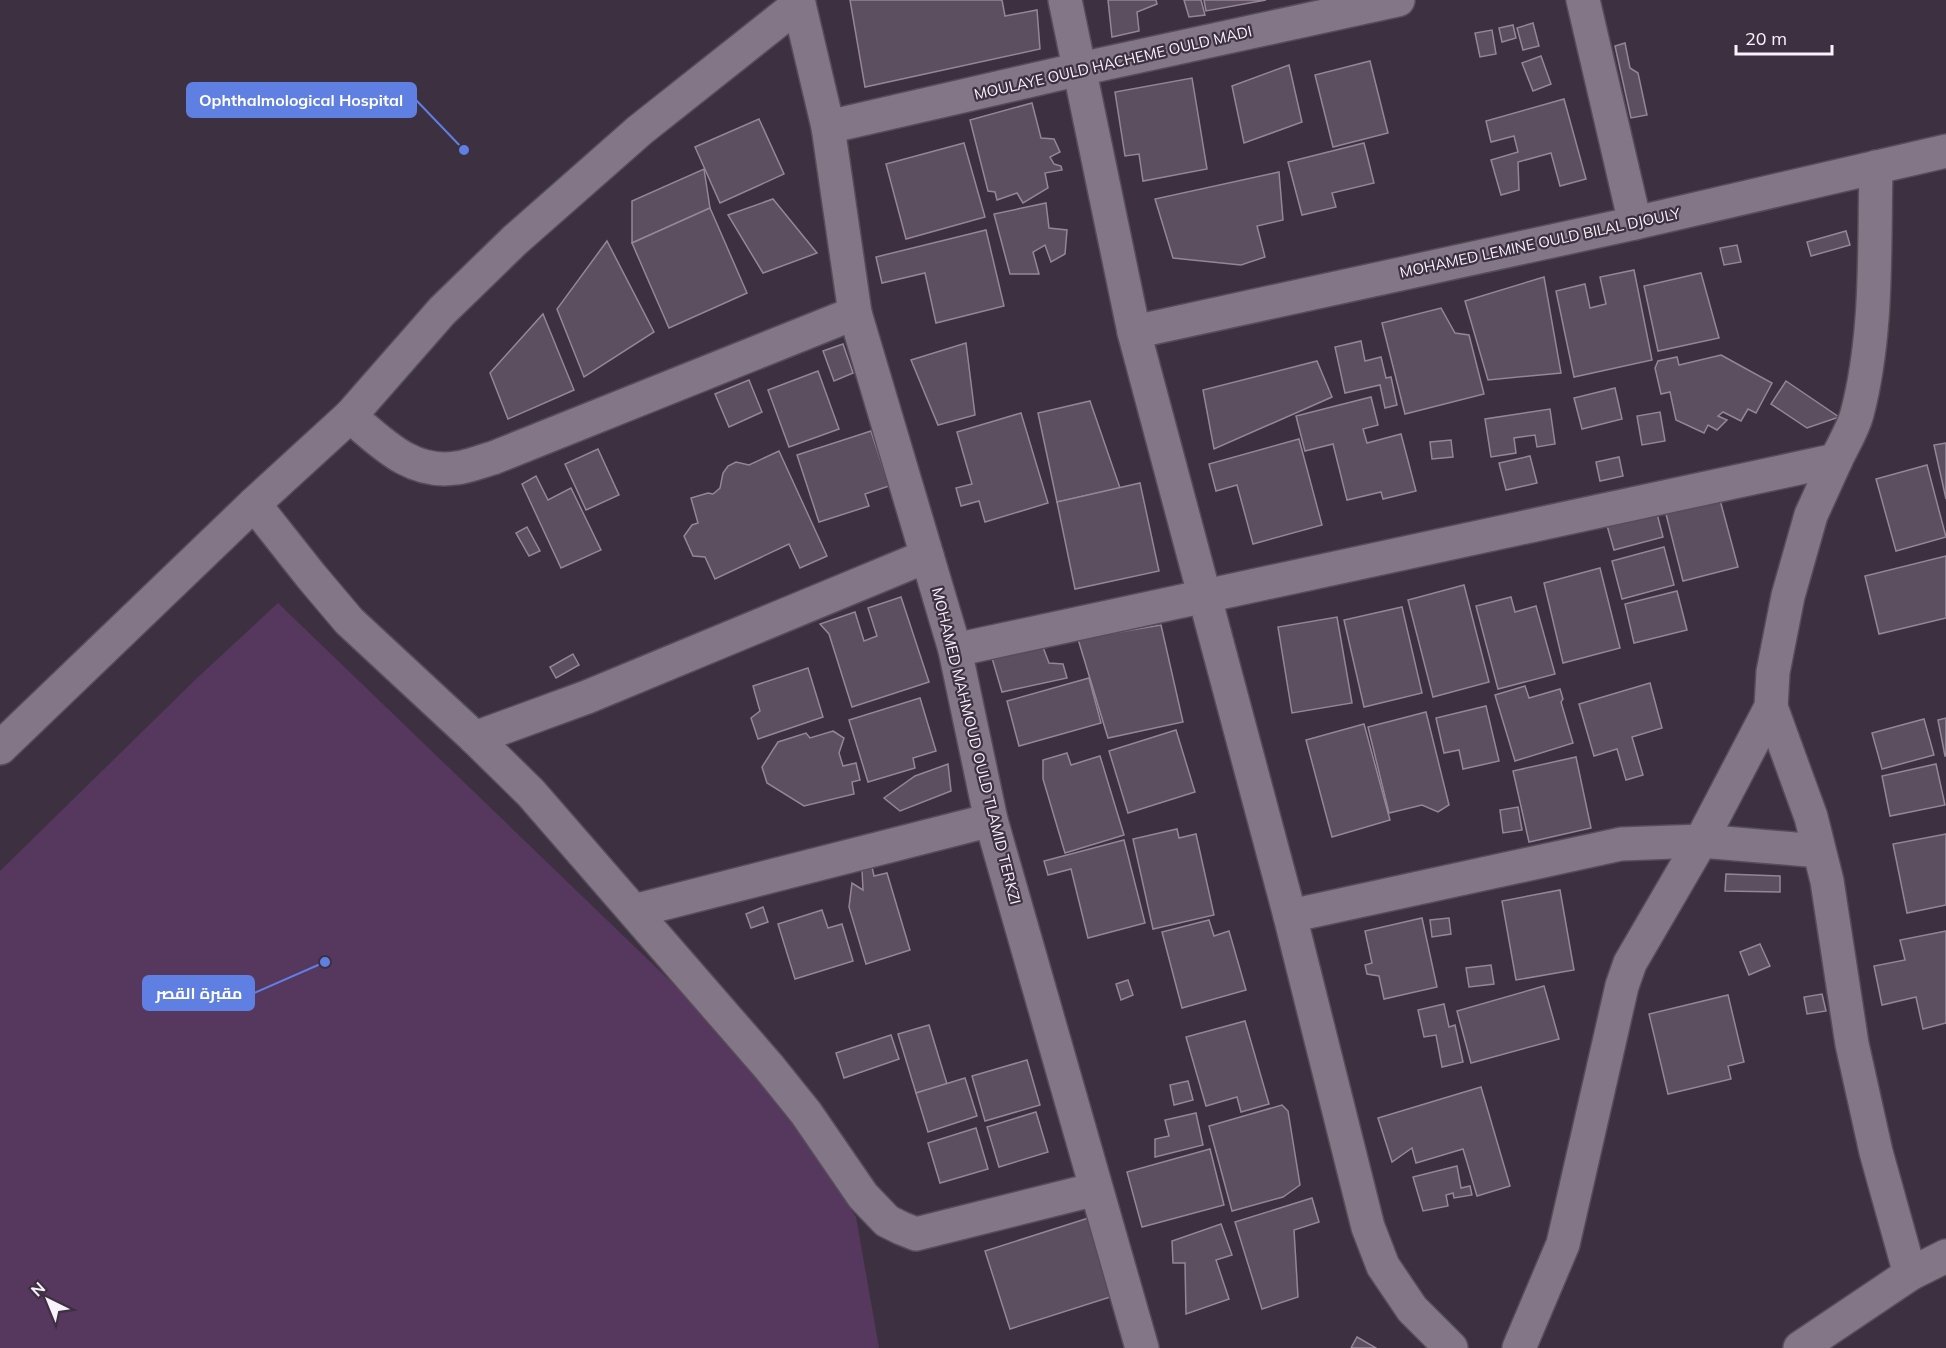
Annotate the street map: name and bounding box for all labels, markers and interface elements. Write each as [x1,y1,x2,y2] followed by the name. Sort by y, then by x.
[1736,18,1832,56] scale bar
[972,21,1254,104] street label: MOULAYE OULD HACHEME OULD MADI
[1745,27,1787,50] text: 20 m
[187,83,416,117] callout: Ophthalmological Hospital
[199,90,403,110] text: Ophthalmological Hospital
[1398,203,1683,282] street label: MOHAMED LEMINE OULD BILAL DJOULY
[928,585,1025,906] street label: MOHAMED MAHMOUD OULD TLAMID TERKZI
[143,976,254,1010] callout: مقبرة القصر
[155,983,242,1003] text: مقبرة القصر
[18,1270,78,1330] north arrow
[27,1278,49,1300] text: N

